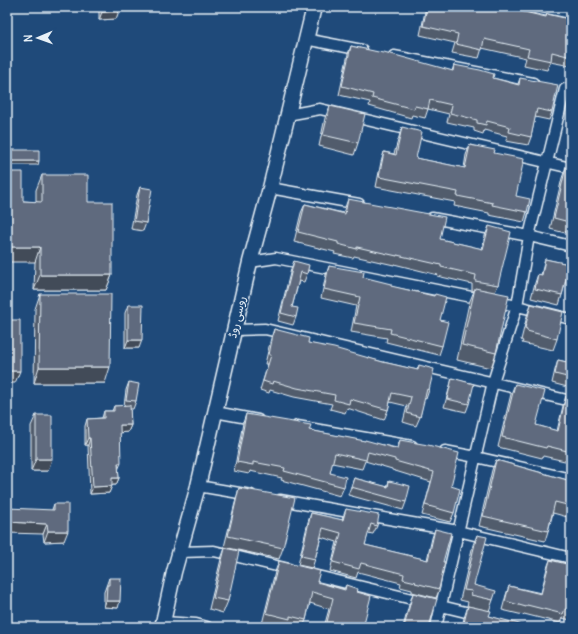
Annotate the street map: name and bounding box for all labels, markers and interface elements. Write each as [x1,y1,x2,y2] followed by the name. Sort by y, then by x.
[18,18,58,58] north arrow
[21,34,35,42] text: N
[225,295,250,340] street label: روسی روڈ

